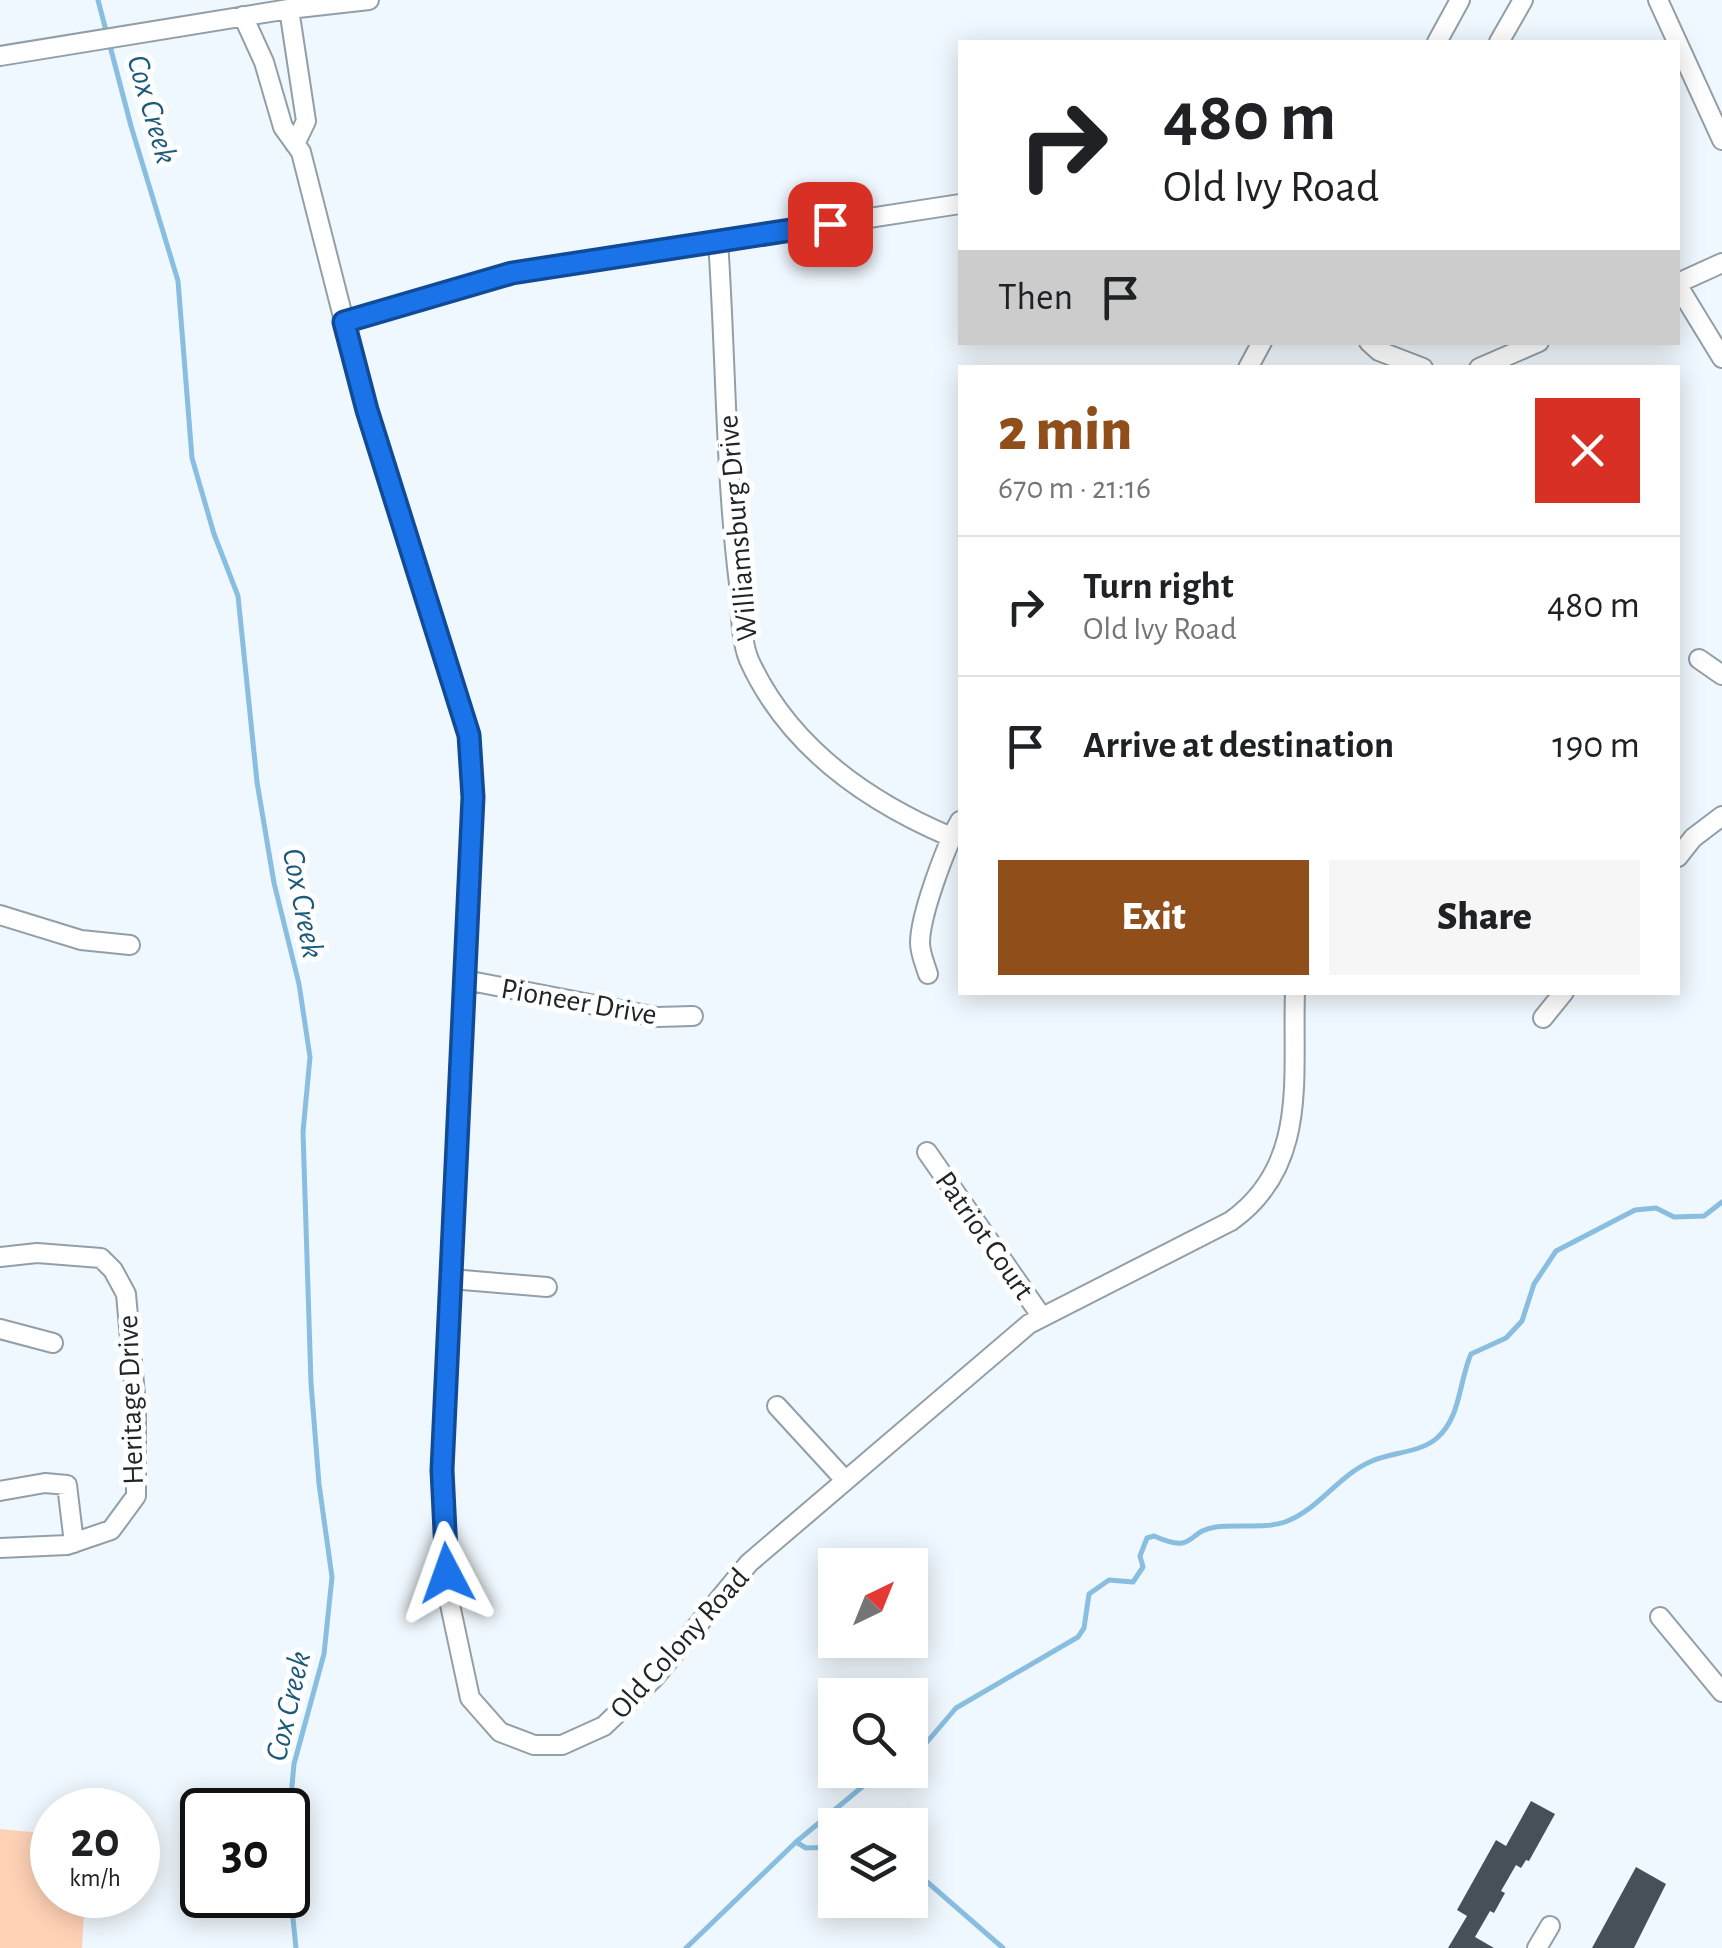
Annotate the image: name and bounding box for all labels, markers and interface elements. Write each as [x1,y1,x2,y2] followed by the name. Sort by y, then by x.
[121,51,183,167] water label: Cox Creek
[998,80,1128,210] icon: right
[1163,83,1336,153] text: 480 m
[1163,165,1379,210] text: Old Ivy Road
[788,182,873,267] pin
[803,197,858,252] icon: arrive
[1093,270,1148,325] icon: arrive
[998,279,1073,317] text: Then
[1535,398,1640,503] button: close
[998,401,1132,461] text: 2 min
[713,414,763,642] street label: Williamsburg Drive
[998,472,1151,504] text: 670 m · 21:16
[1083,568,1233,606] text: Turn right
[998,579,1053,634] icon: right
[1547,587,1640,625] text: 480 m
[1083,613,1237,645] text: Old Ivy Road
[998,719,1053,774] icon: arrive
[1083,727,1394,765] text: Arrive at destination
[1552,727,1640,765] text: 190 m
[277,845,329,961] water label: Cox Creek
[998,860,1309,975] button: Exit
[1329,860,1640,975] button: Share
[499,974,659,1030] street label: Pioneer Drive
[929,1166,1039,1305] street label: Patriot Court
[113,1315,149,1485] street label: Heritage Drive
[395,1521,499,1625] position arrow
[818,1548,928,1658] north arrow
[818,1548,928,1918] map controls
[605,1563,755,1725] street label: Old Colony Road
[260,1648,316,1764] water label: Cox Creek
[818,1678,928,1788] button: search
[180,1788,310,1918] speed limit sign: 30
[818,1808,928,1918] button: layers
[70,1816,120,1866] text: 20
[69,1866,121,1891] text: km/h

